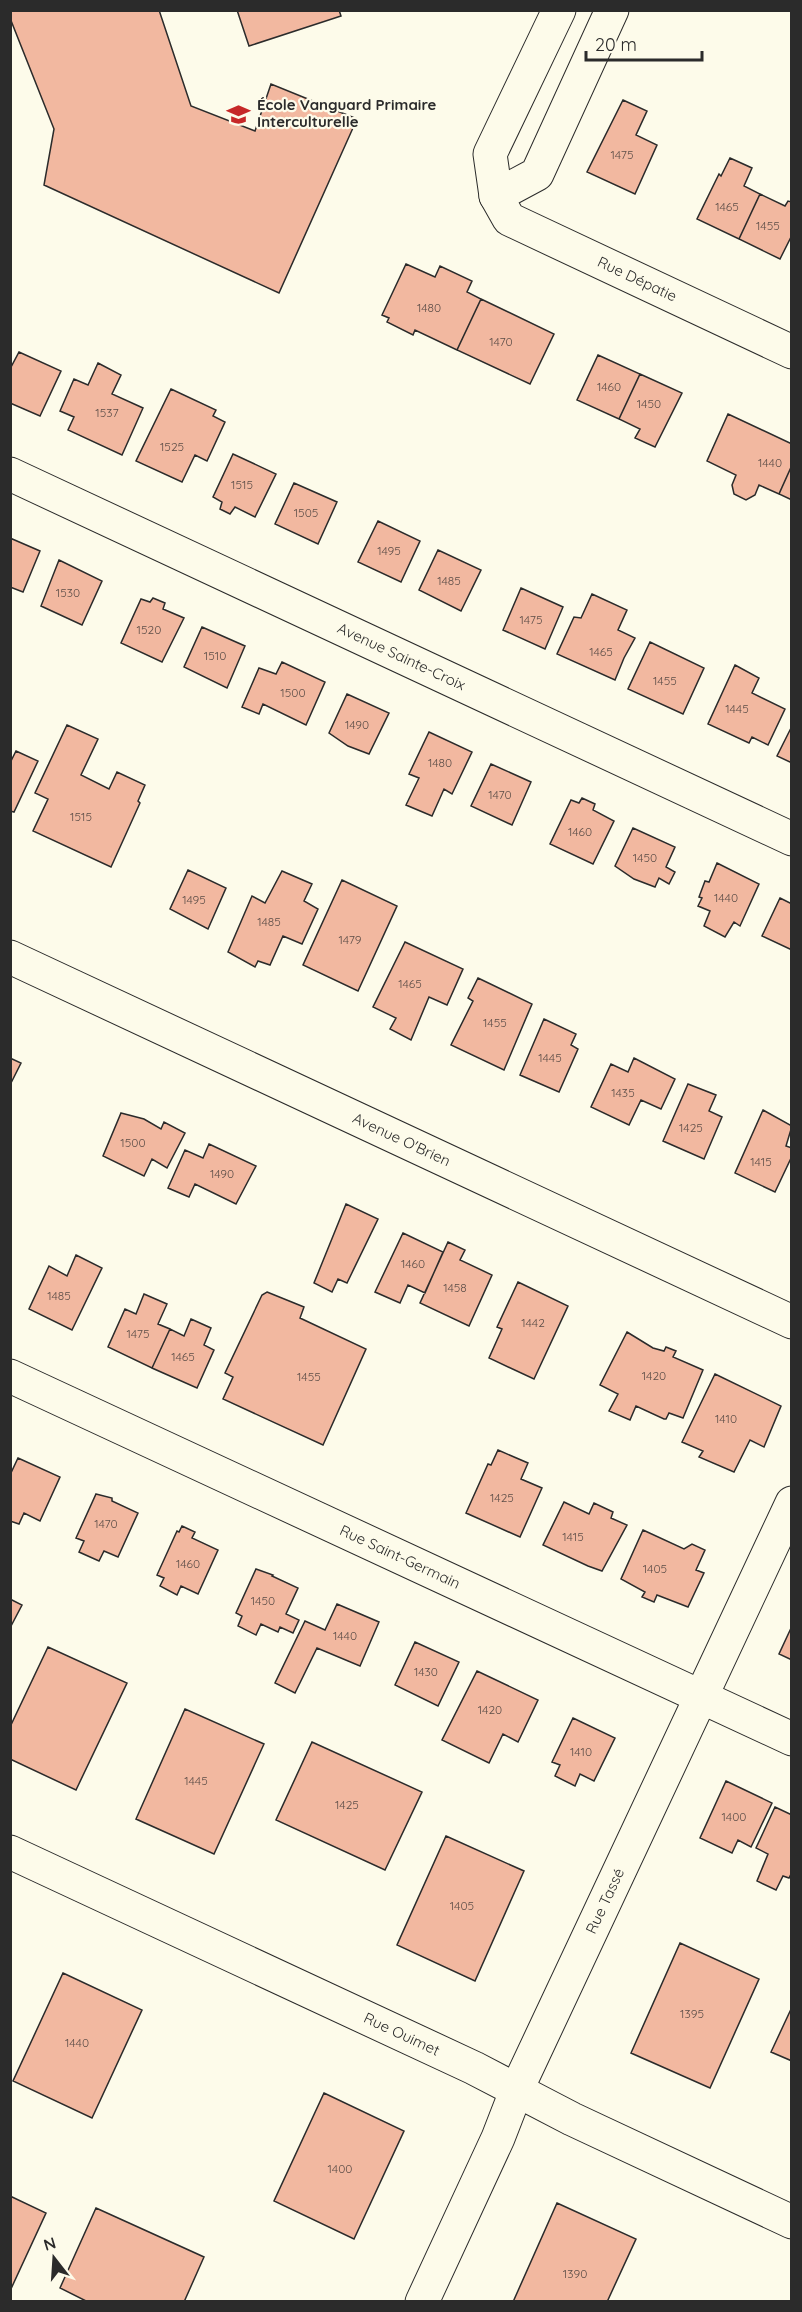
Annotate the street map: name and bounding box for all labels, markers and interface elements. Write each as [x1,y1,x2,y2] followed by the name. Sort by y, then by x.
[586,24,702,62] scale bar
[595,33,637,56] text: 20 m
[257,95,437,131] place label: École Vanguard Primaire Interculturelle
[226,101,252,127] school or university icon: École Vanguard Primaire Interculturelle
[611,147,633,162] house number: 1475
[715,199,739,214] house number: 1465
[756,218,780,233] house number: 1455
[595,252,680,305] street label: Rue Dépatie
[417,300,441,315] house number: 1480
[489,334,513,349] house number: 1470
[597,379,621,394] house number: 1460
[637,396,661,411] house number: 1450
[95,405,119,420] house number: 1537
[160,439,184,454] house number: 1525
[758,455,782,470] house number: 1440
[231,477,253,492] house number: 1515
[294,505,318,520] house number: 1505
[377,543,401,558] house number: 1495
[437,573,461,588] house number: 1485
[56,585,80,600] house number: 1530
[520,612,542,627] house number: 1475
[335,618,469,694] street label: Avenue Sainte-Croix
[137,622,161,637] house number: 1520
[589,644,613,659] house number: 1465
[204,648,226,663] house number: 1510
[653,673,677,688] house number: 1455
[280,685,306,700] house number: 1500
[725,701,749,716] house number: 1445
[345,717,369,732] house number: 1490
[428,755,452,770] house number: 1480
[488,787,512,802] house number: 1470
[70,809,92,824] house number: 1515
[568,824,592,839] house number: 1460
[633,850,657,865] house number: 1450
[714,890,738,905] house number: 1440
[182,892,206,907] house number: 1495
[257,914,281,929] house number: 1485
[338,932,362,947] house number: 1479
[398,976,422,991] house number: 1465
[483,1015,507,1030] house number: 1455
[538,1050,562,1065] house number: 1445
[611,1085,635,1100] house number: 1435
[350,1108,454,1170] street label: Avenue O'Brien
[679,1120,703,1135] house number: 1425
[120,1135,146,1150] house number: 1500
[750,1154,772,1169] house number: 1415
[210,1166,234,1181] house number: 1490
[401,1256,425,1271] house number: 1460
[443,1280,467,1295] house number: 1458
[47,1288,71,1303] house number: 1485
[521,1315,545,1330] house number: 1442
[127,1326,149,1341] house number: 1475
[171,1349,195,1364] house number: 1465
[642,1368,666,1383] house number: 1420
[297,1369,321,1384] house number: 1455
[715,1411,737,1426] house number: 1410
[490,1490,514,1505] house number: 1425
[94,1516,118,1531] house number: 1470
[337,1520,464,1593] street label: Rue Saint-Germain
[562,1529,584,1544] house number: 1415
[176,1556,200,1571] house number: 1460
[643,1561,667,1576] house number: 1405
[251,1593,275,1608] house number: 1450
[333,1628,357,1643] house number: 1440
[414,1664,438,1679] house number: 1430
[478,1702,502,1717] house number: 1420
[570,1744,592,1759] house number: 1410
[184,1773,208,1788] house number: 1445
[335,1797,359,1812] house number: 1425
[722,1809,746,1824] house number: 1400
[581,1865,628,1937] street label: Rue Tassé
[450,1898,474,1913] house number: 1405
[680,2006,704,2021] house number: 1395
[361,2008,443,2060] street label: Rue Ouimet
[65,2035,89,2050] house number: 1440
[328,2161,352,2176] house number: 1400
[24,2228,84,2288] north arrow
[41,2232,58,2255] text: N
[563,2266,587,2281] house number: 1390

